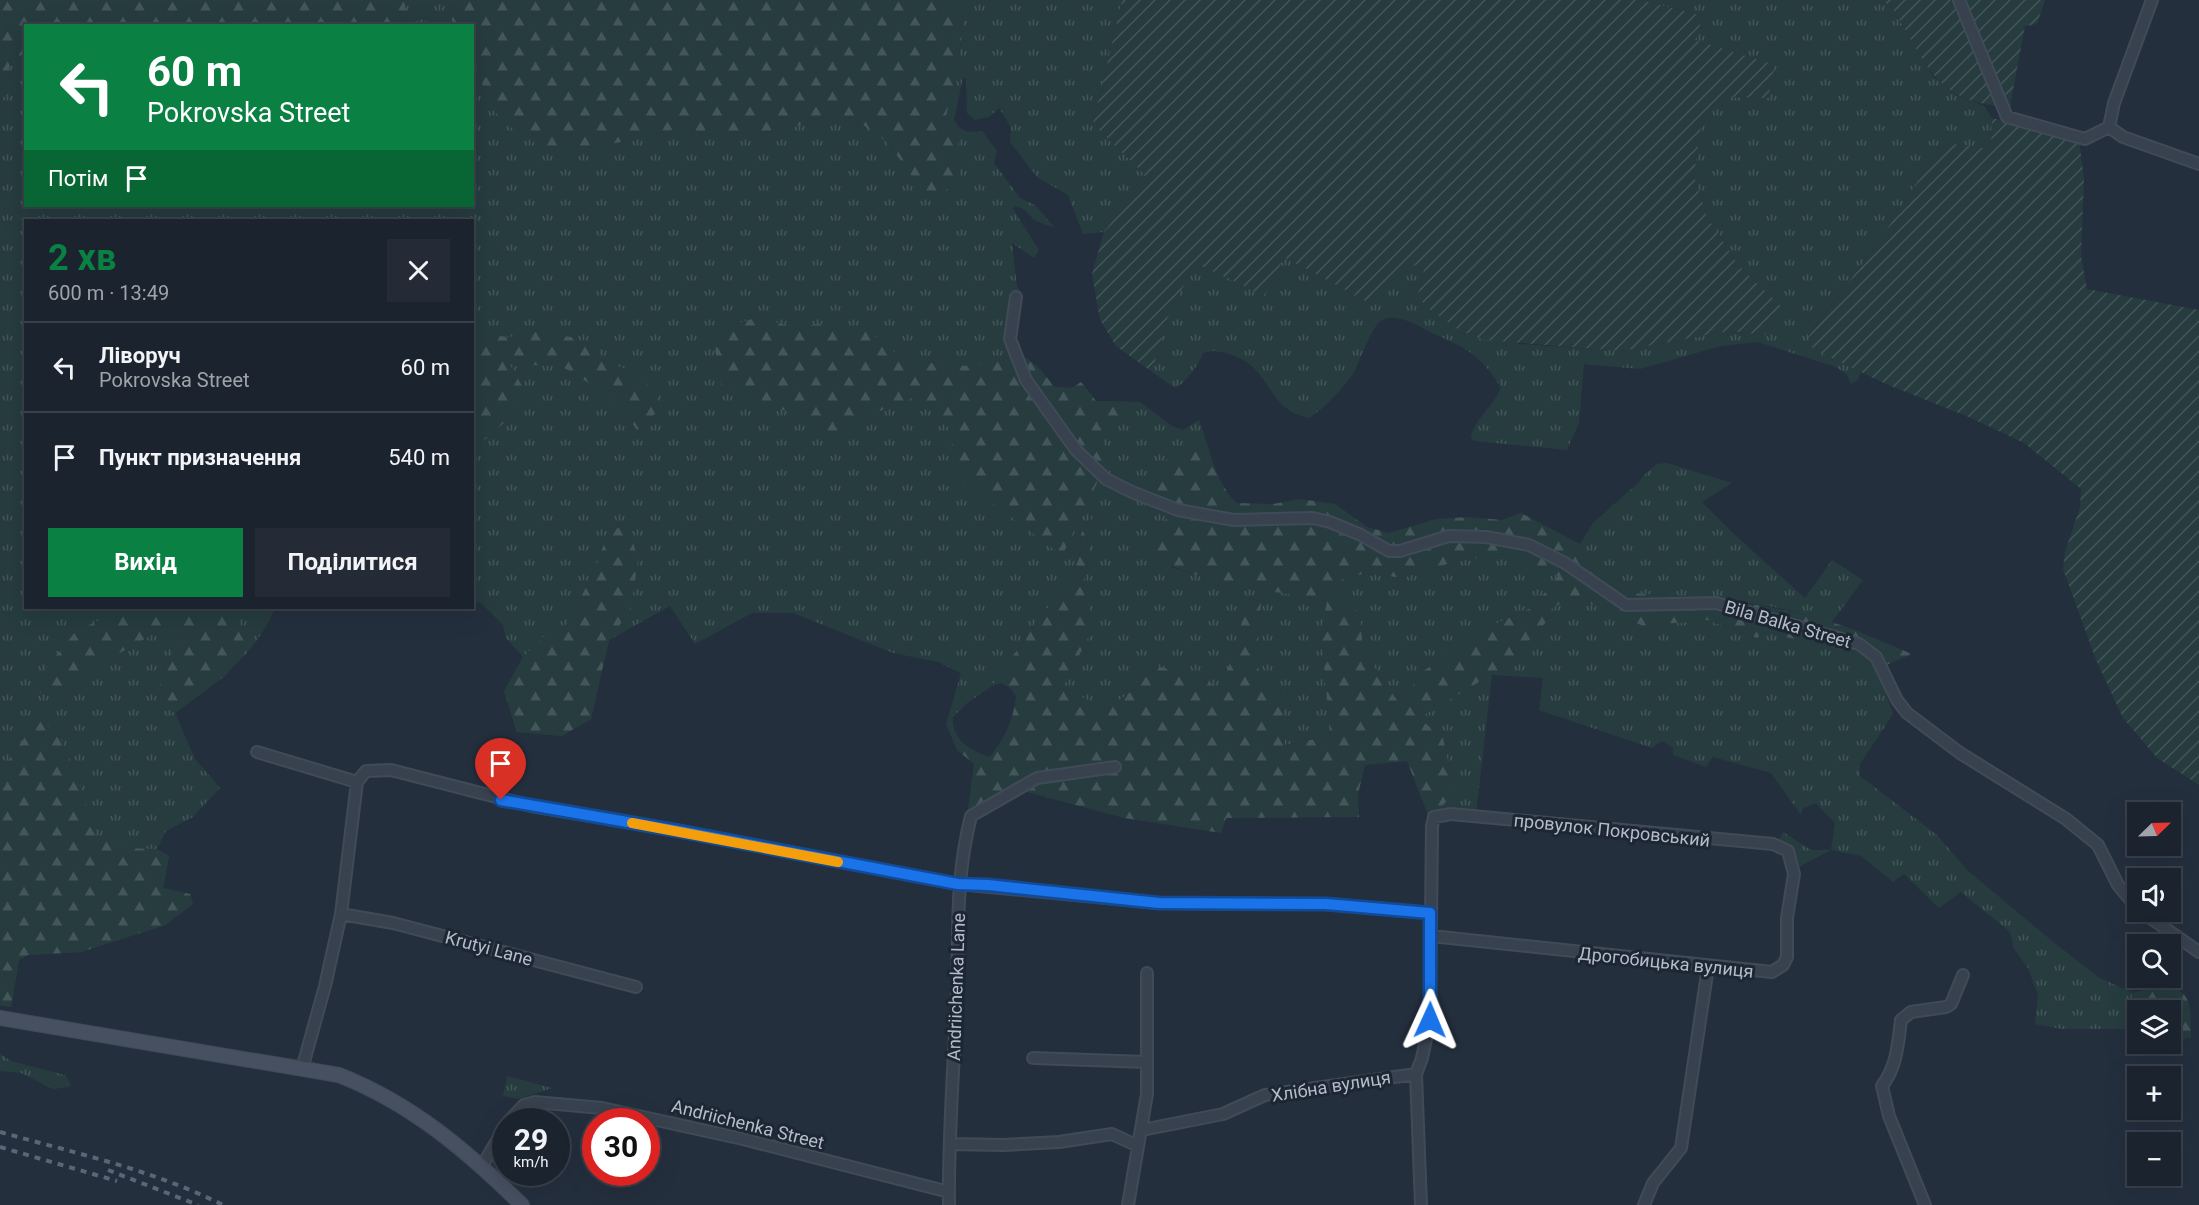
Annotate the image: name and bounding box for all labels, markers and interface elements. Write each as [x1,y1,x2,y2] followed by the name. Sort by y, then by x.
[147,47,242,96] text: 60 m
[48,48,126,126] icon: left
[147,97,350,129] text: Pokrovska Street
[120,162,153,195] icon: arrive
[48,166,108,191] text: Потім
[48,237,116,279] text: 2 хв
[387,239,450,302] button: close
[48,281,169,305] text: 600 m · 13:49
[99,343,181,368] text: Ліворуч
[48,351,81,384] icon: left
[401,355,450,380] text: 60 m
[99,368,250,392] text: Pokrovska Street
[48,441,81,474] icon: arrive
[99,445,301,470] text: Пункт призначення
[388,445,450,470] text: 540 m
[48,528,243,597] button: Вихід
[255,528,450,597] button: Поділитися
[1722,596,1854,652] street label: Bila Balka Street
[475,738,526,800] pin
[484,747,517,780] icon: arrive
[2127,802,2181,856] north arrow
[2127,802,2181,1186] map controls
[1513,809,1711,851] street label: провулок Покровський
[2127,868,2181,922] button: sound
[943,913,969,1061] street label: Andriichenka Lane
[443,926,535,970] street label: Krutyi Lane
[2127,934,2181,988] button: search
[1577,942,1755,982] street label: Дрогобицька вулиця
[1398,988,1462,1052] position arrow
[2127,1000,2181,1054] button: layers
[1270,1066,1392,1106] street label: Хлібна вулиця
[2127,1066,2181,1120] button: +
[670,1095,827,1153] street label: Andriichenka Street
[582,1108,660,1186] speed limit sign: 30
[514,1122,548,1157] text: 29
[2127,1132,2181,1186] button: −
[513,1153,549,1171] text: km/h

